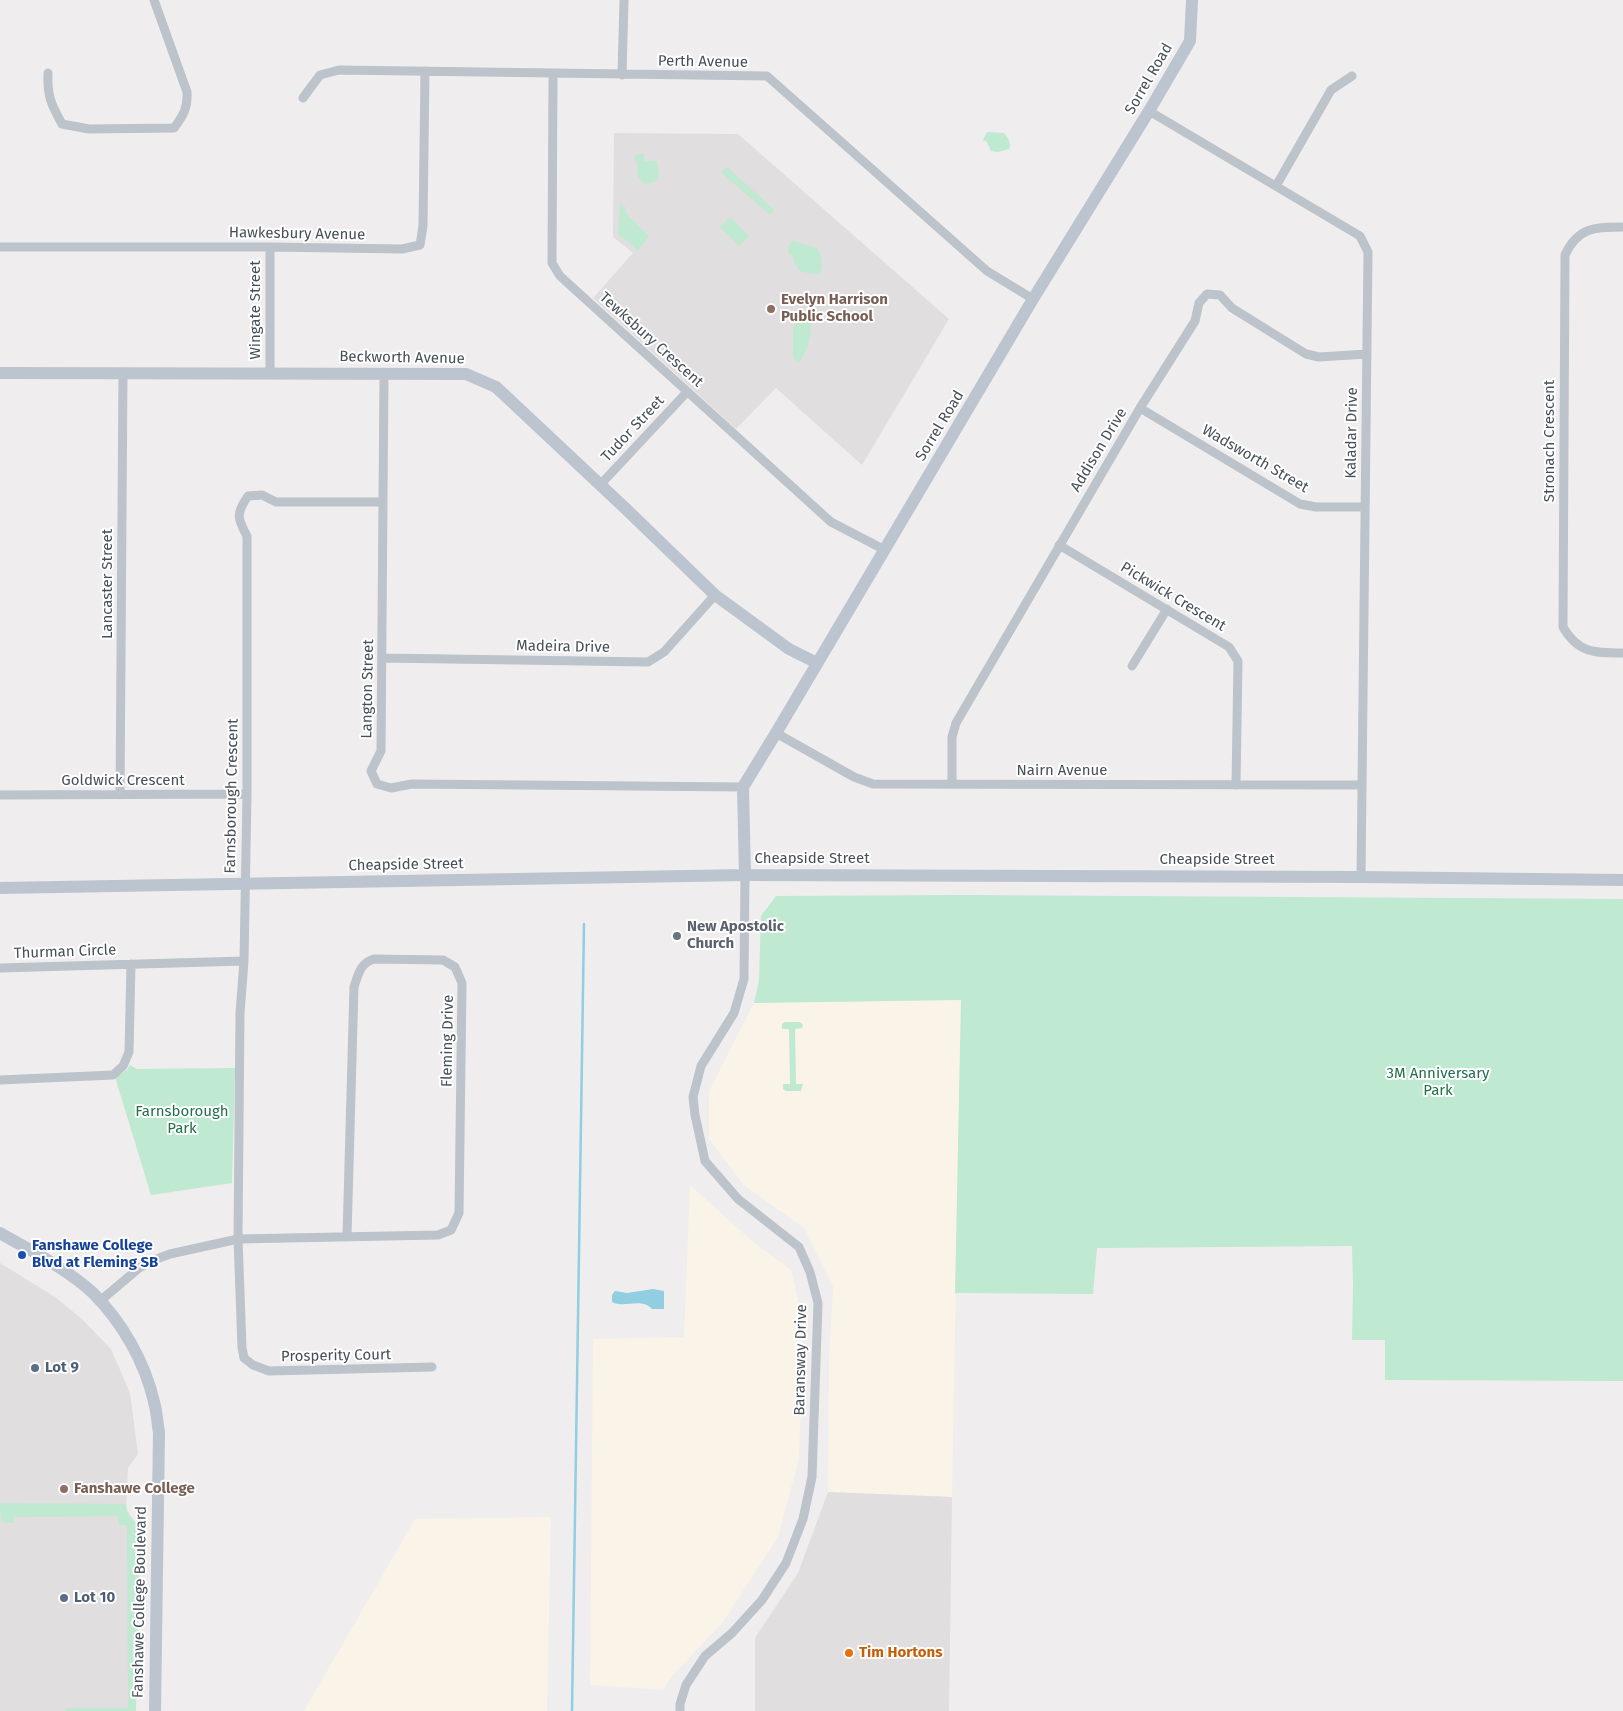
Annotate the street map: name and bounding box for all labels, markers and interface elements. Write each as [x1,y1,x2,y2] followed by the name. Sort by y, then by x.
[1121,40,1177,118] street label: Sorrel Road
[658,52,748,72] street label: Perth Avenue
[229,224,365,244] street label: Hawkesbury Avenue
[247,260,265,360] street label: Wingate Street
[595,289,707,391] street label: Tewksbury Crescent
[781,291,888,326] place label: Evelyn Harrison Public School
[765,303,777,315] marker: Evelyn Harrison Public School
[339,348,465,368] street label: Beckworth Avenue
[1541,380,1559,502] street label: Stronach Crescent
[912,387,968,465] street label: Sorrel Road
[1342,387,1362,479] street label: Kaladar Drive
[598,392,668,466] street label: Tudor Street
[1067,405,1131,495] street label: Addison Drive
[1198,421,1312,497] street label: Wadsworth Street
[99,529,117,639] street label: Lancaster Street
[1117,558,1229,636] street label: Pickwick Crescent
[516,637,610,657] street label: Madeira Drive
[358,639,378,739] street label: Langton Street
[222,718,242,874] street label: Farnsborough Crescent
[1017,762,1107,780] street label: Nairn Avenue
[61,772,185,790] street label: Goldwick Crescent
[754,850,870,868] street label: Cheapside Street
[1159,851,1275,869] street label: Cheapside Street
[348,855,464,875] street label: Cheapside Street
[687,918,784,953] place label: New Apostolic Church
[671,930,683,942] marker: New Apostolic Church
[13,941,117,963] street label: Thurman Circle
[438,995,458,1087] street label: Fleming Drive
[1387,1065,1489,1100] park label: 3M Anniversary Park
[135,1103,229,1138] park label: Farnsborough Park
[32,1237,158,1272] place label: Fanshawe College Blvd at Fleming SB
[16,1249,28,1261] marker: Fanshawe College Blvd at Fleming SB
[791,1304,811,1416] street label: Baransway Drive
[281,1346,391,1366] street label: Prosperity Court
[45,1359,79,1377] place label: Lot 9
[29,1362,41,1374] marker: Lot 9
[74,1480,195,1498] place label: Fanshawe College
[58,1483,70,1495] marker: Fanshawe College
[129,1506,151,1698] street label: Fanshawe College Boulevard
[74,1589,115,1607] place label: Lot 10
[58,1592,70,1604] marker: Lot 10
[859,1644,943,1662] place label: Tim Hortons
[843,1647,855,1659] marker: Tim Hortons

